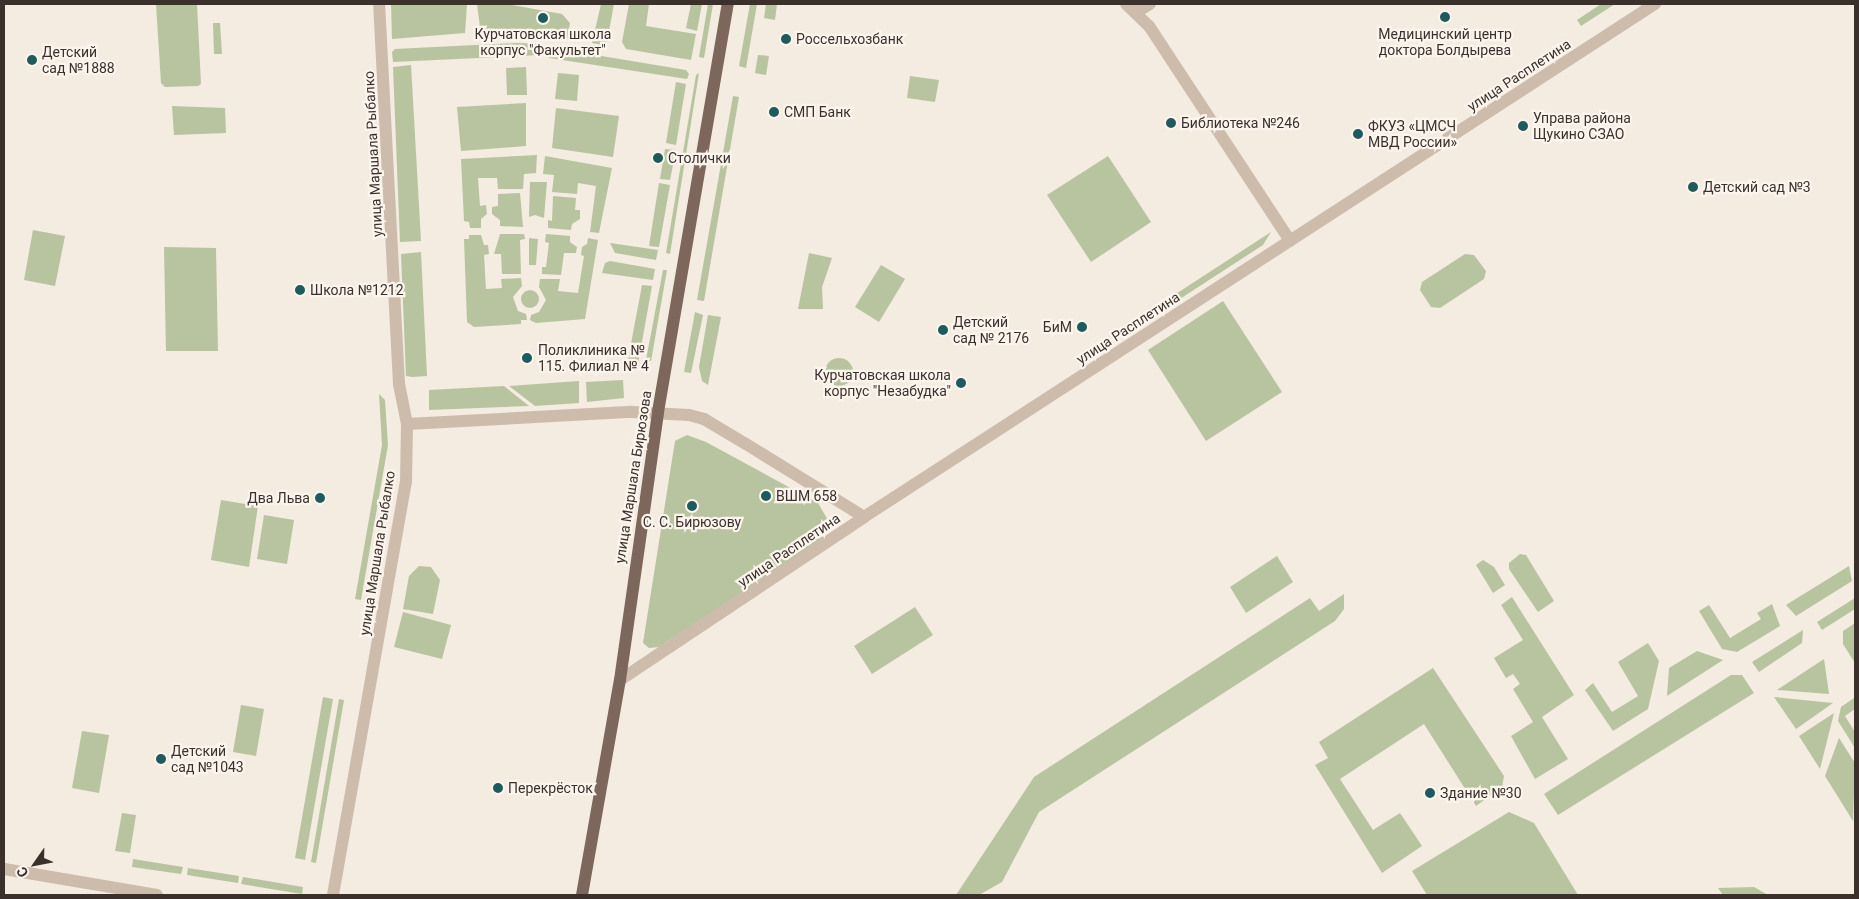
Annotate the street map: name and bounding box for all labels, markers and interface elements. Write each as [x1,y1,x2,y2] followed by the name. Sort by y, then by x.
[1438,10,1452,24] marker: Медицинский центр доктора Болдырева
[537,12,549,24] marker: Курчатовская школа корпус "Факультет"
[475,26,611,58] place label: Курчатовская школа корпус "Факультет"
[1378,26,1512,58] place label: Медицинский центр доктора Болдырева
[796,31,903,47] place label: Россельхозбанк
[780,33,792,45] marker: Россельхозбанк
[1464,35,1574,115] street label: улица Расплетина
[42,44,115,76] place label: Детский сад №1888
[26,54,38,66] marker: Детский сад №1888
[360,71,386,237] street label: улица Маршала Рыбалко
[784,104,851,120] place label: СМП Банк
[768,106,780,118] marker: СМП Банк
[1533,110,1631,142] place label: Управа района Щукино СЗАО
[1181,115,1300,131] place label: Библиотека №246
[1165,117,1177,129] marker: Библиотека №246
[1368,118,1457,150] place label: ФКУЗ «ЦМСЧ МВД России»
[1517,120,1529,132] marker: Управа района Щукино СЗАО
[1352,128,1364,140] marker: ФКУЗ «ЦМСЧ МВД России»
[668,150,731,166] place label: Столички
[652,152,664,164] marker: Столички
[1703,179,1811,195] place label: Детский сад №3
[1687,181,1699,193] marker: Детский сад №3
[310,282,404,298] place label: Школа №1212
[294,284,306,296] marker: Школа №1212
[1073,288,1183,368] street label: улица Расплетина
[953,314,1029,347] place label: Детский сад № 2176
[1043,319,1072,335] place label: БиМ
[1076,321,1088,333] marker: БиМ
[937,324,949,336] marker: Детский сад № 2176
[538,342,649,374] place label: Поликлиника № 115. Филиал № 4
[520,351,534,365] marker: Поликлиника № 115. Филиал № 4
[814,367,951,400] place label: Курчатовская школа корпус "Незабудка"
[955,377,967,389] marker: Курчатовская школа корпус "Незабудка"
[611,389,655,565] street label: улица Маршала Бирюзова
[356,470,398,636] street label: улица Маршала Рыбалко
[776,488,837,504] place label: ВШM 658
[247,490,310,506] place label: Два Льва
[760,490,772,502] marker: ВШM 658
[314,492,326,504] marker: Два Льва
[686,500,698,512] marker: С. С. Бирюзову
[735,510,843,590] street label: улица Расплетина
[643,514,741,530] place label: С. С. Бирюзову
[171,743,244,776] place label: Детский сад №1043
[155,753,167,765] marker: Детский сад №1043
[508,780,593,796] place label: Перекрёсток
[492,782,504,794] marker: Перекрёсток
[1440,785,1522,801] place label: Здание №30
[1424,787,1436,799] marker: Здание №30
[10,839,60,889] north arrow
[13,864,32,880] text: С

